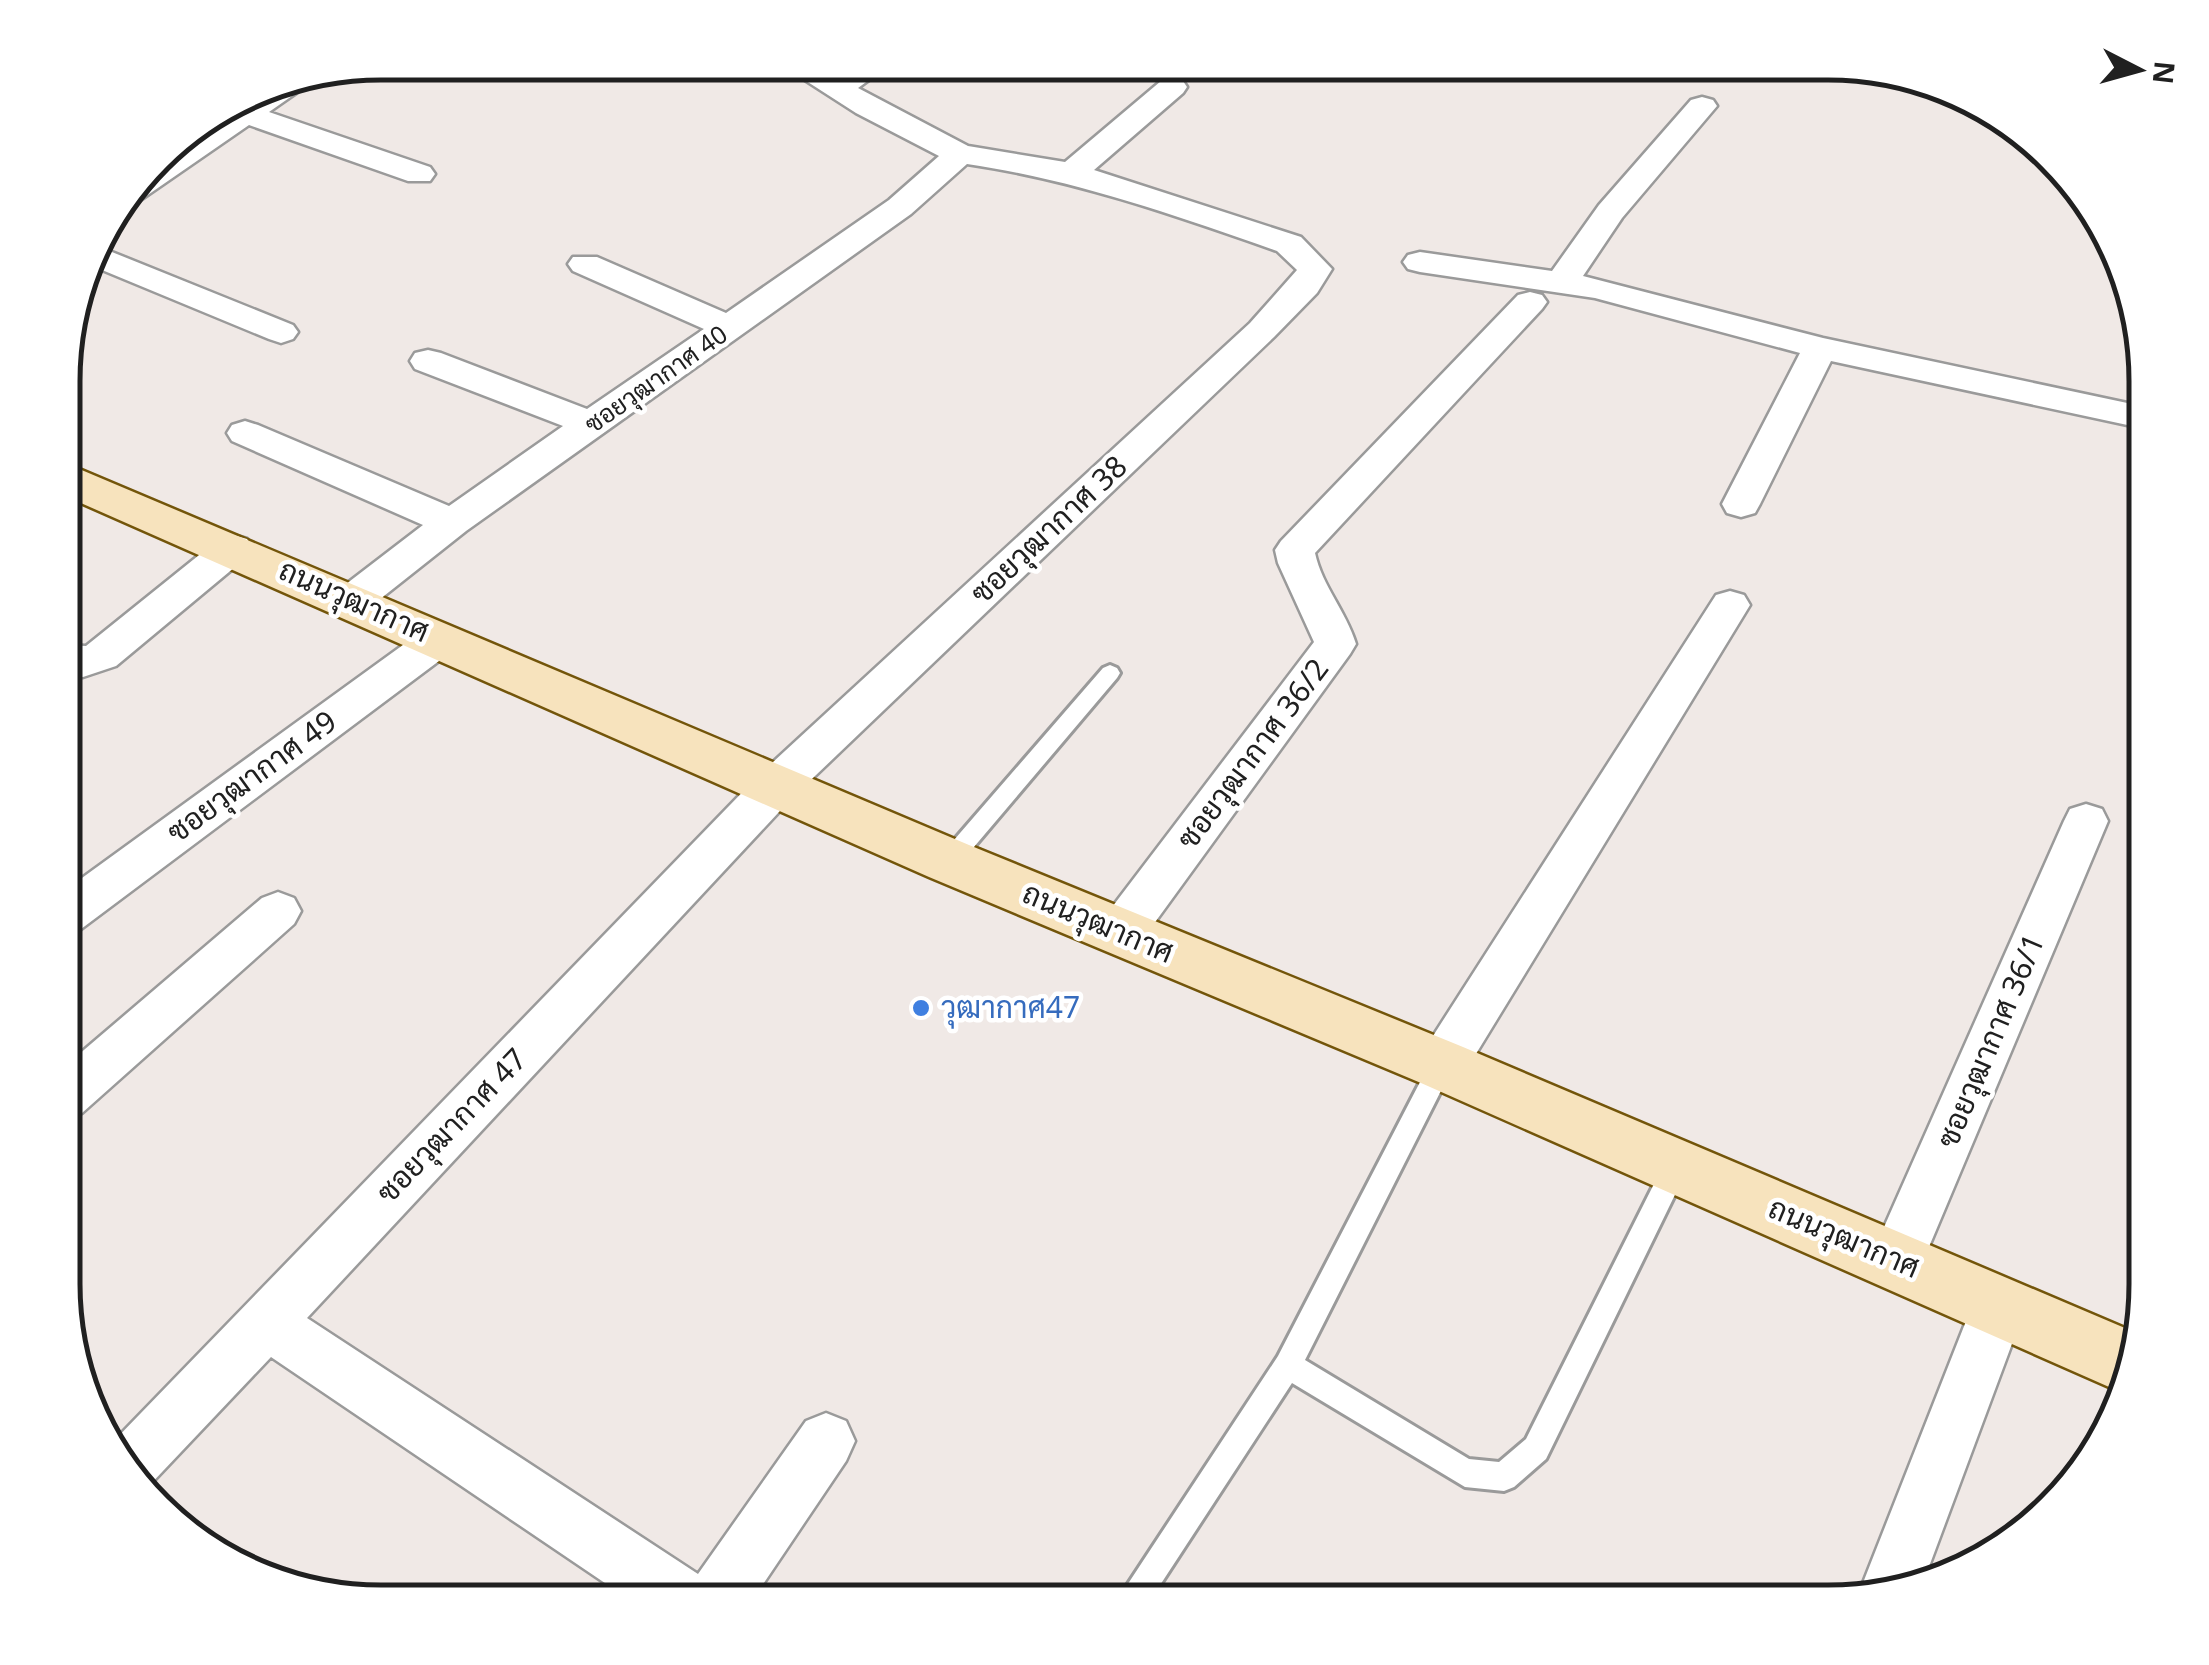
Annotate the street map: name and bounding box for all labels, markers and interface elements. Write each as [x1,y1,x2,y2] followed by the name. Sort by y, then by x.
[2089,20,2189,120] north arrow
[2145,59,2185,86] text: N
[577,316,735,442] street label: ซอยวุฒากาศ 40
[961,446,1136,614] street label: ซอยวุฒากาศ 38
[272,548,436,653] street label: ถนนวุฒากาศ
[1167,650,1339,858] street label: ซอยวุฒากาศ 36/2
[158,700,345,853] street label: ซอยวุฒากาศ 49
[1016,871,1180,974] street label: ถนนวุฒากาศ
[1926,927,2055,1154] street label: ซอยวุฒากาศ 36/1
[941,986,1080,1029] place label: วุฒากาศ47
[910,997,932,1019] marker: วุฒากาศ47
[367,1039,537,1213] street label: ซอยวุฒากาศ 47
[1762,1186,1926,1289] street label: ถนนวุฒากาศ

